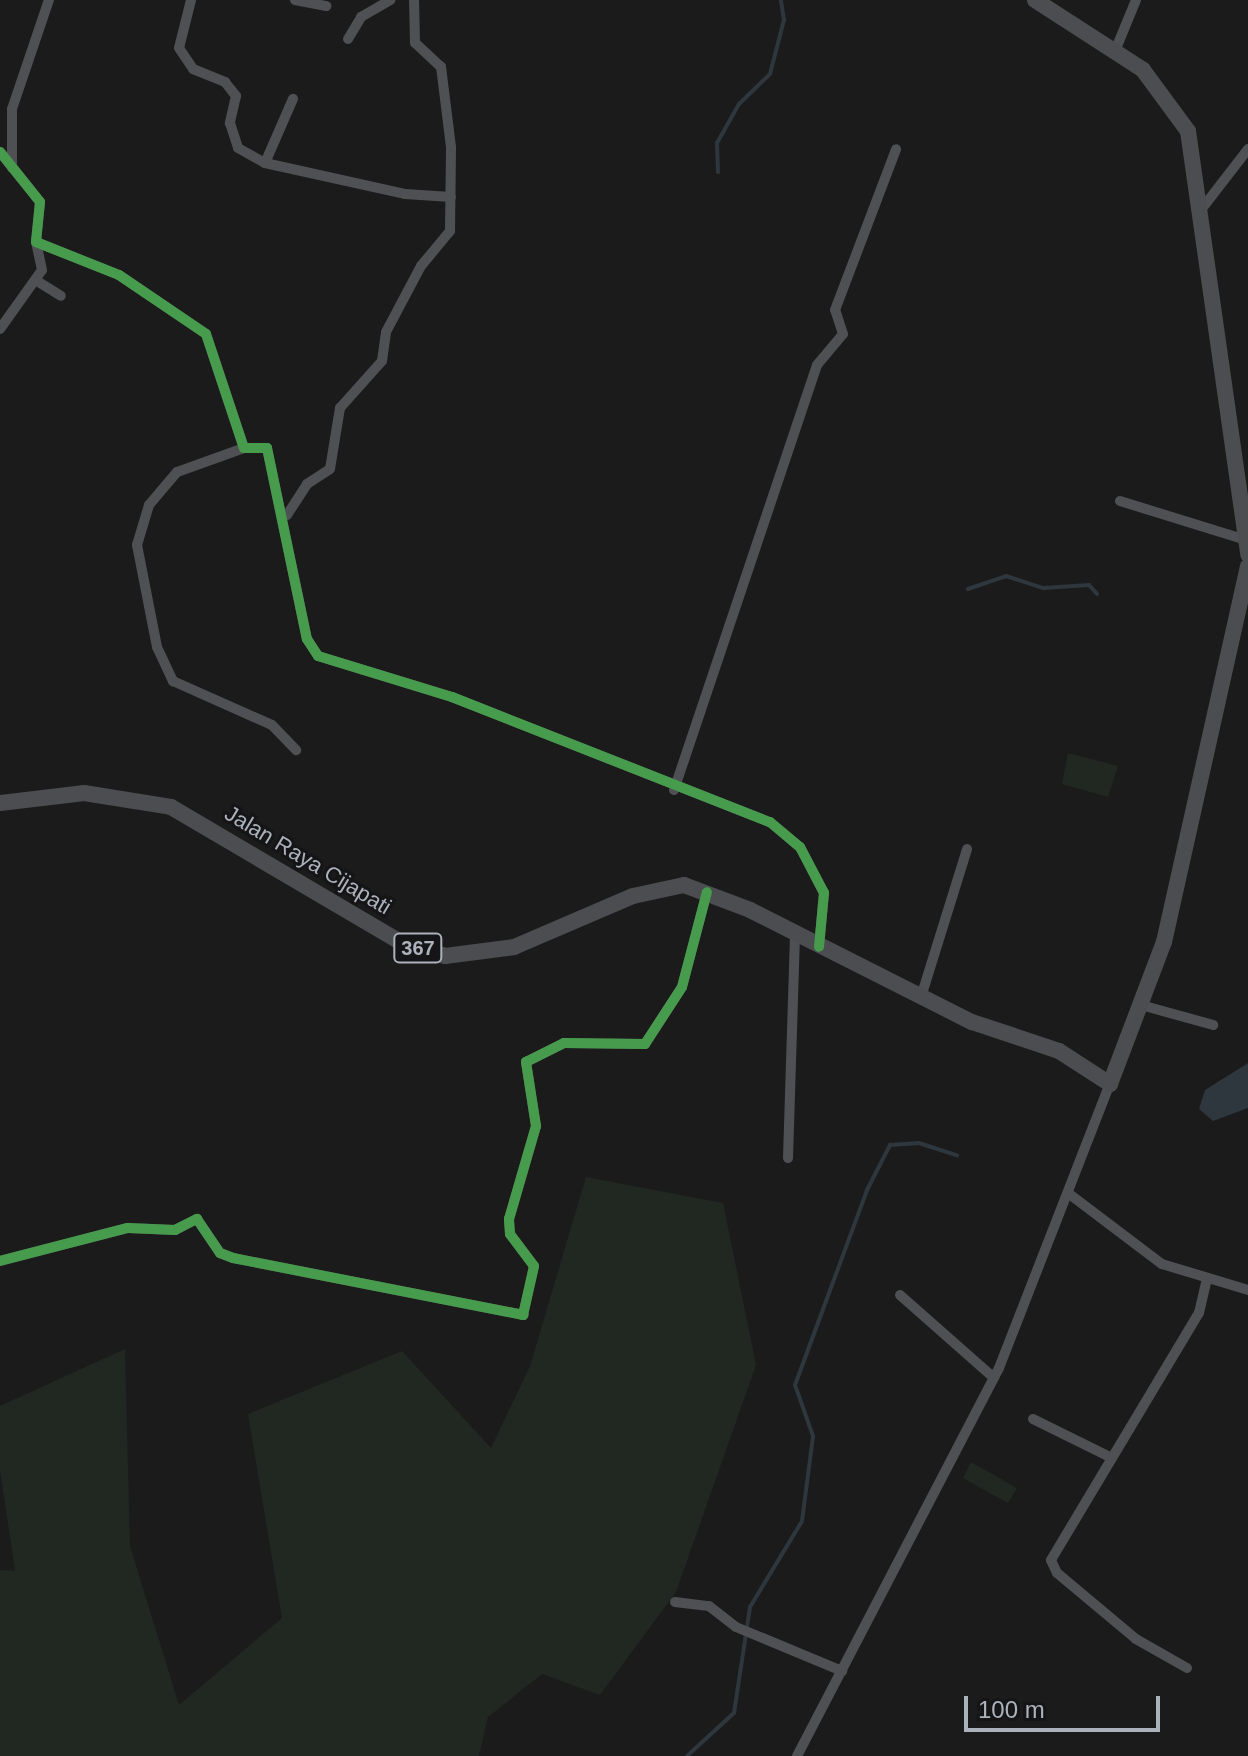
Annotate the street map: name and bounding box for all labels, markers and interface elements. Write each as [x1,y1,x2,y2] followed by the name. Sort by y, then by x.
[220,800,396,920] street label: Jalan Raya Cijapati
[392,932,444,964] road number: 367
[968,1680,1164,1730] scale bar
[978,1696,1045,1723] text: 100 m

